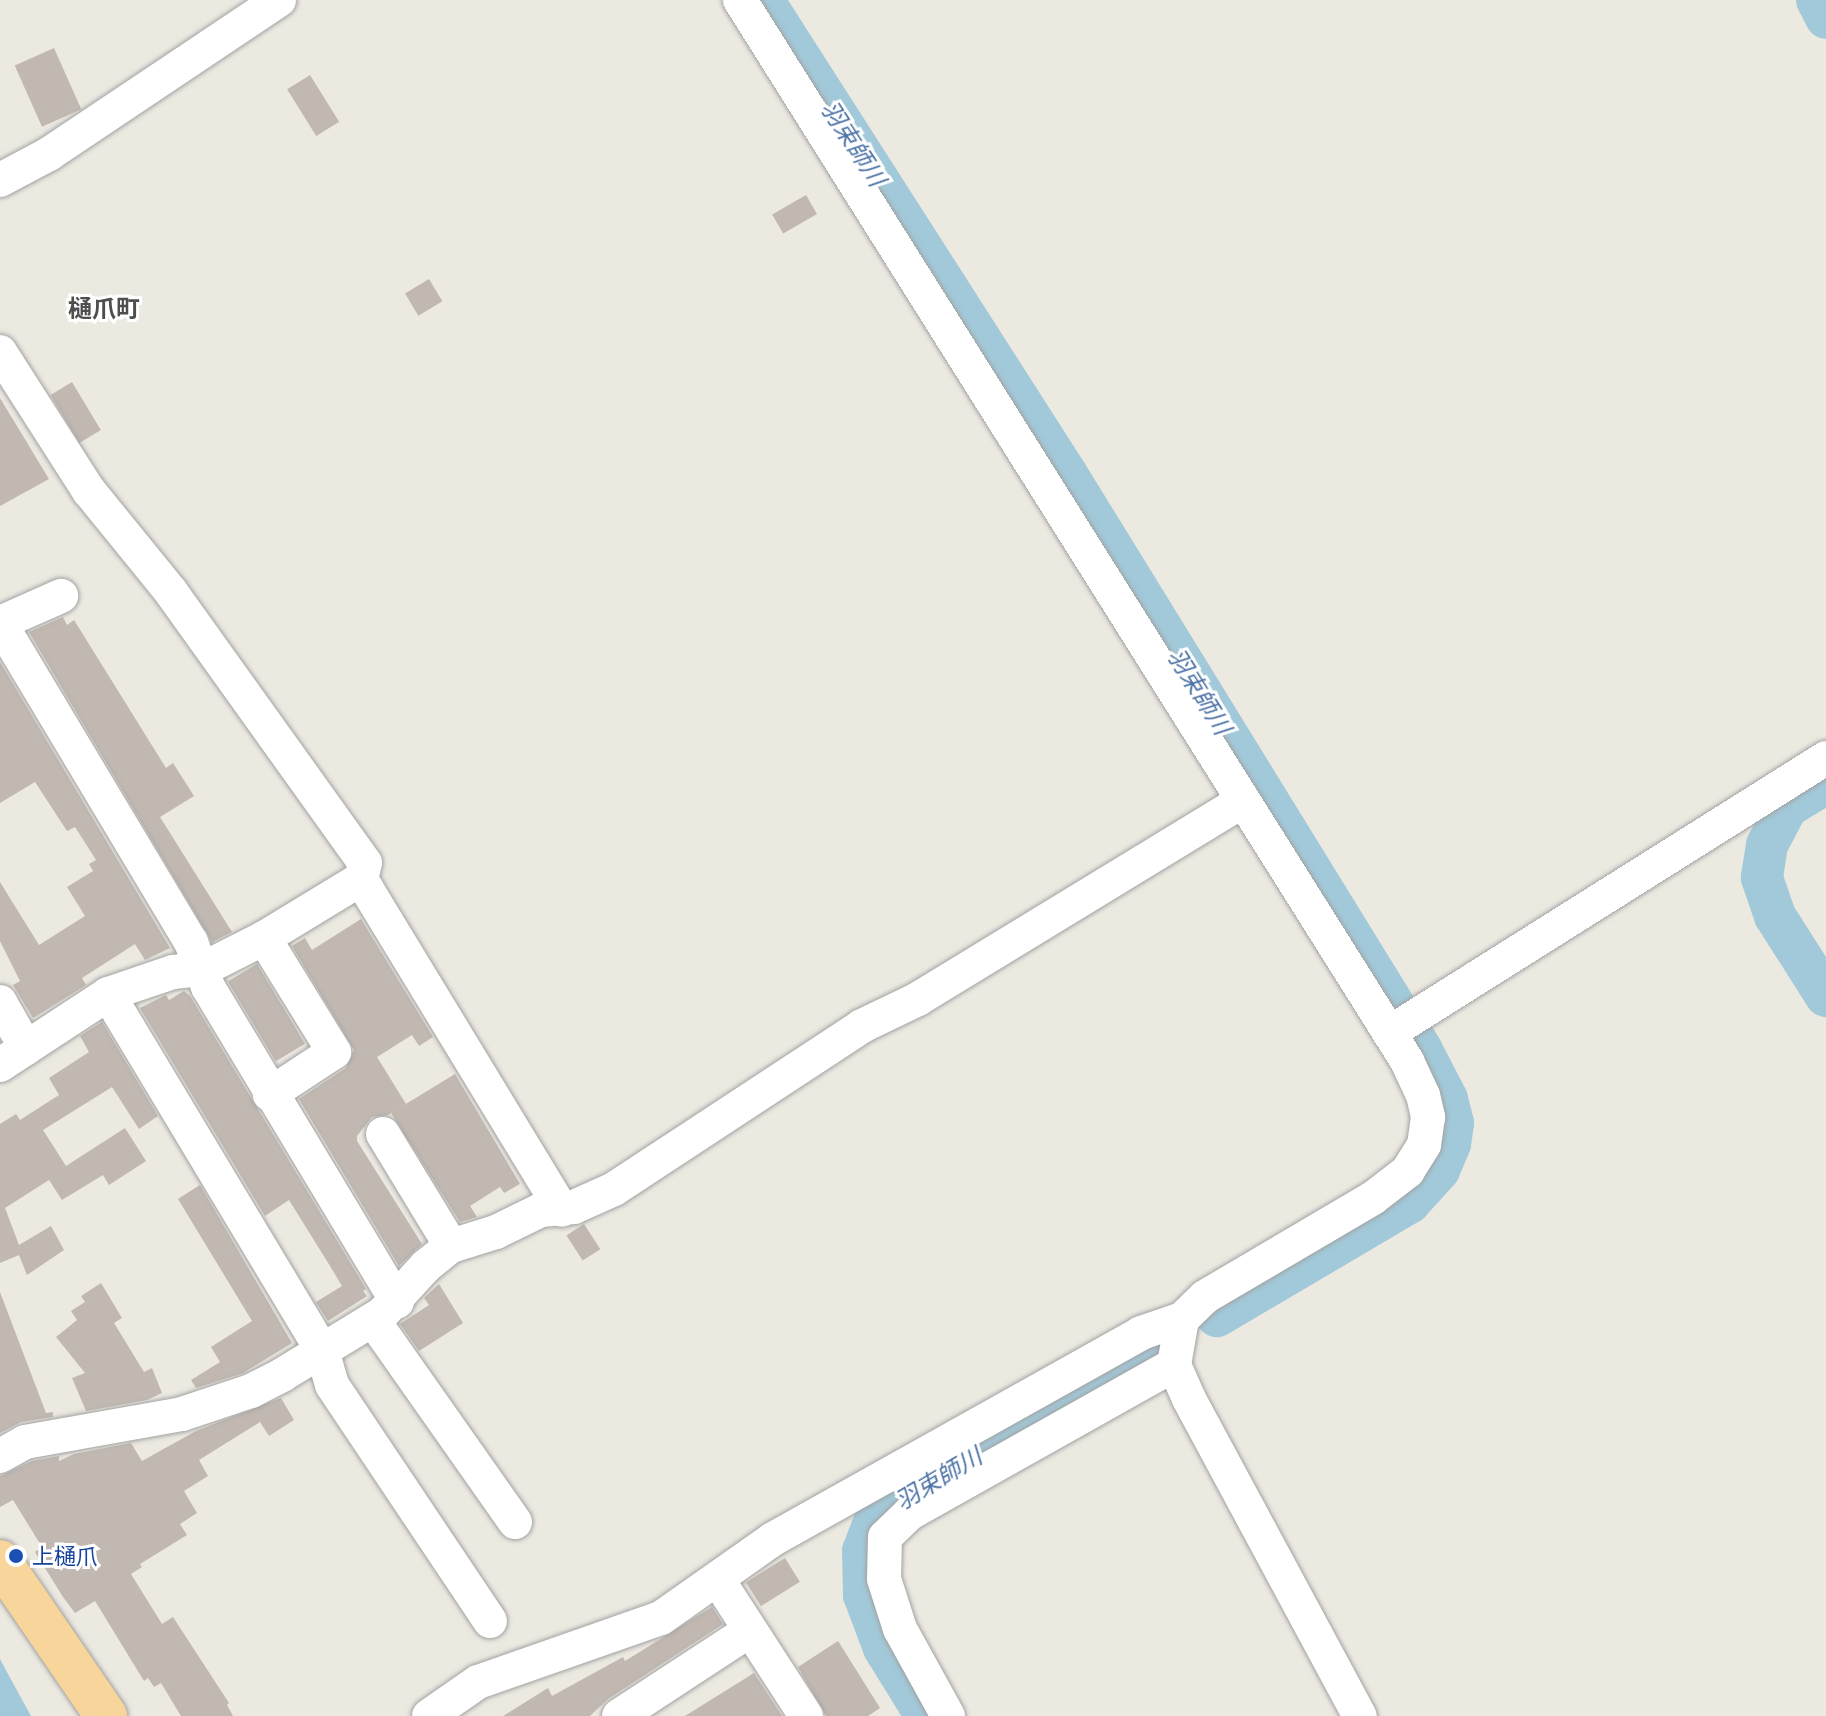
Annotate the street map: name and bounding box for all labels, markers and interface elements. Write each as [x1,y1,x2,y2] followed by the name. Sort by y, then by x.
[816,95,892,191] water label: 羽束師川
[68,294,140,322] district label: 樋爪町
[1162,643,1238,739] water label: 羽束師川
[889,1441,987,1515] water label: 羽束師川
[32,1543,98,1569] place label: 上樋爪
[7,1547,25,1565] marker: 上樋爪

